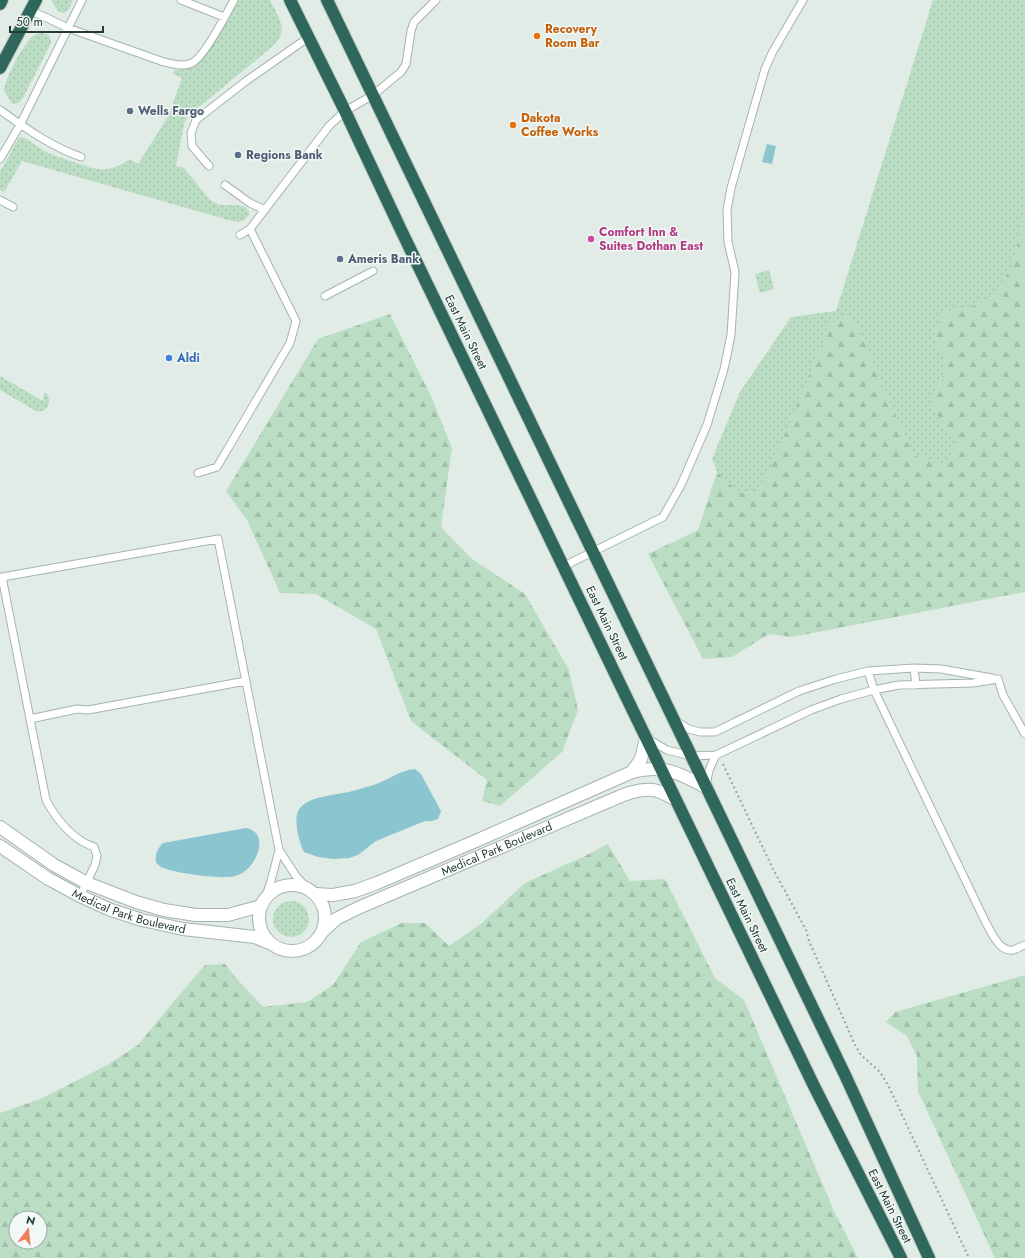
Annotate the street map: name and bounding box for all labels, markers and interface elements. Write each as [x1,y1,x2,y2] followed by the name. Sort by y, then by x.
[10,8,103,34] scale bar
[16,13,43,31] text: 50 m
[545,20,600,52] place label: Recovery Room Bar
[532,31,542,41] marker: Recovery Room Bar
[138,102,204,120] place label: Wells Fargo
[125,106,135,116] marker: Wells Fargo
[521,109,599,141] place label: Dakota Coffee Works
[508,120,518,130] marker: Dakota Coffee Works
[246,146,323,164] place label: Regions Bank
[233,150,243,160] marker: Regions Bank
[599,223,703,255] place label: Comfort Inn & Suites Dothan East
[586,234,596,244] marker: Comfort Inn & Suites Dothan East
[347,250,419,268] place label: Ameris Bank
[335,254,345,264] marker: Ameris Bank
[440,292,492,372] street label: East Main Street
[176,349,200,367] place label: Aldi
[164,353,174,363] marker: Aldi
[581,583,633,663] street label: East Main Street
[438,817,555,881] street label: Medical Park Boulevard
[721,875,773,955] street label: East Main Street
[69,884,187,938] street label: Medical Park Boulevard
[864,1166,916,1246] street label: East Main Street
[8,1210,48,1250] north arrow
[24,1211,37,1229] text: N

